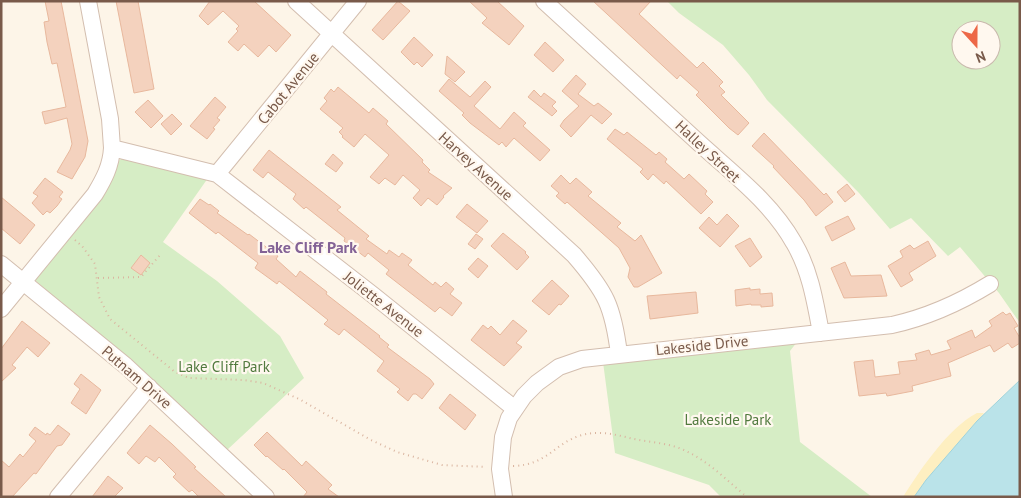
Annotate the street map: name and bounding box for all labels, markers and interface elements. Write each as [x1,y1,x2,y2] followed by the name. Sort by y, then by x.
[951,20,1001,70] north arrow
[973,47,988,67] text: N
[253,48,323,128] street label: Cabot Avenue
[671,116,745,186] street label: Halley Street
[435,128,517,204] street label: Harvey Avenue
[259,237,357,257] district label: Lake Cliff Park
[339,266,428,341] street label: Joliette Avenue
[655,331,749,359] street label: Lakeside Drive
[98,341,176,413] street label: Putnam Drive
[178,357,271,376] park label: Lake Cliff Park
[684,410,772,429] park label: Lakeside Park

